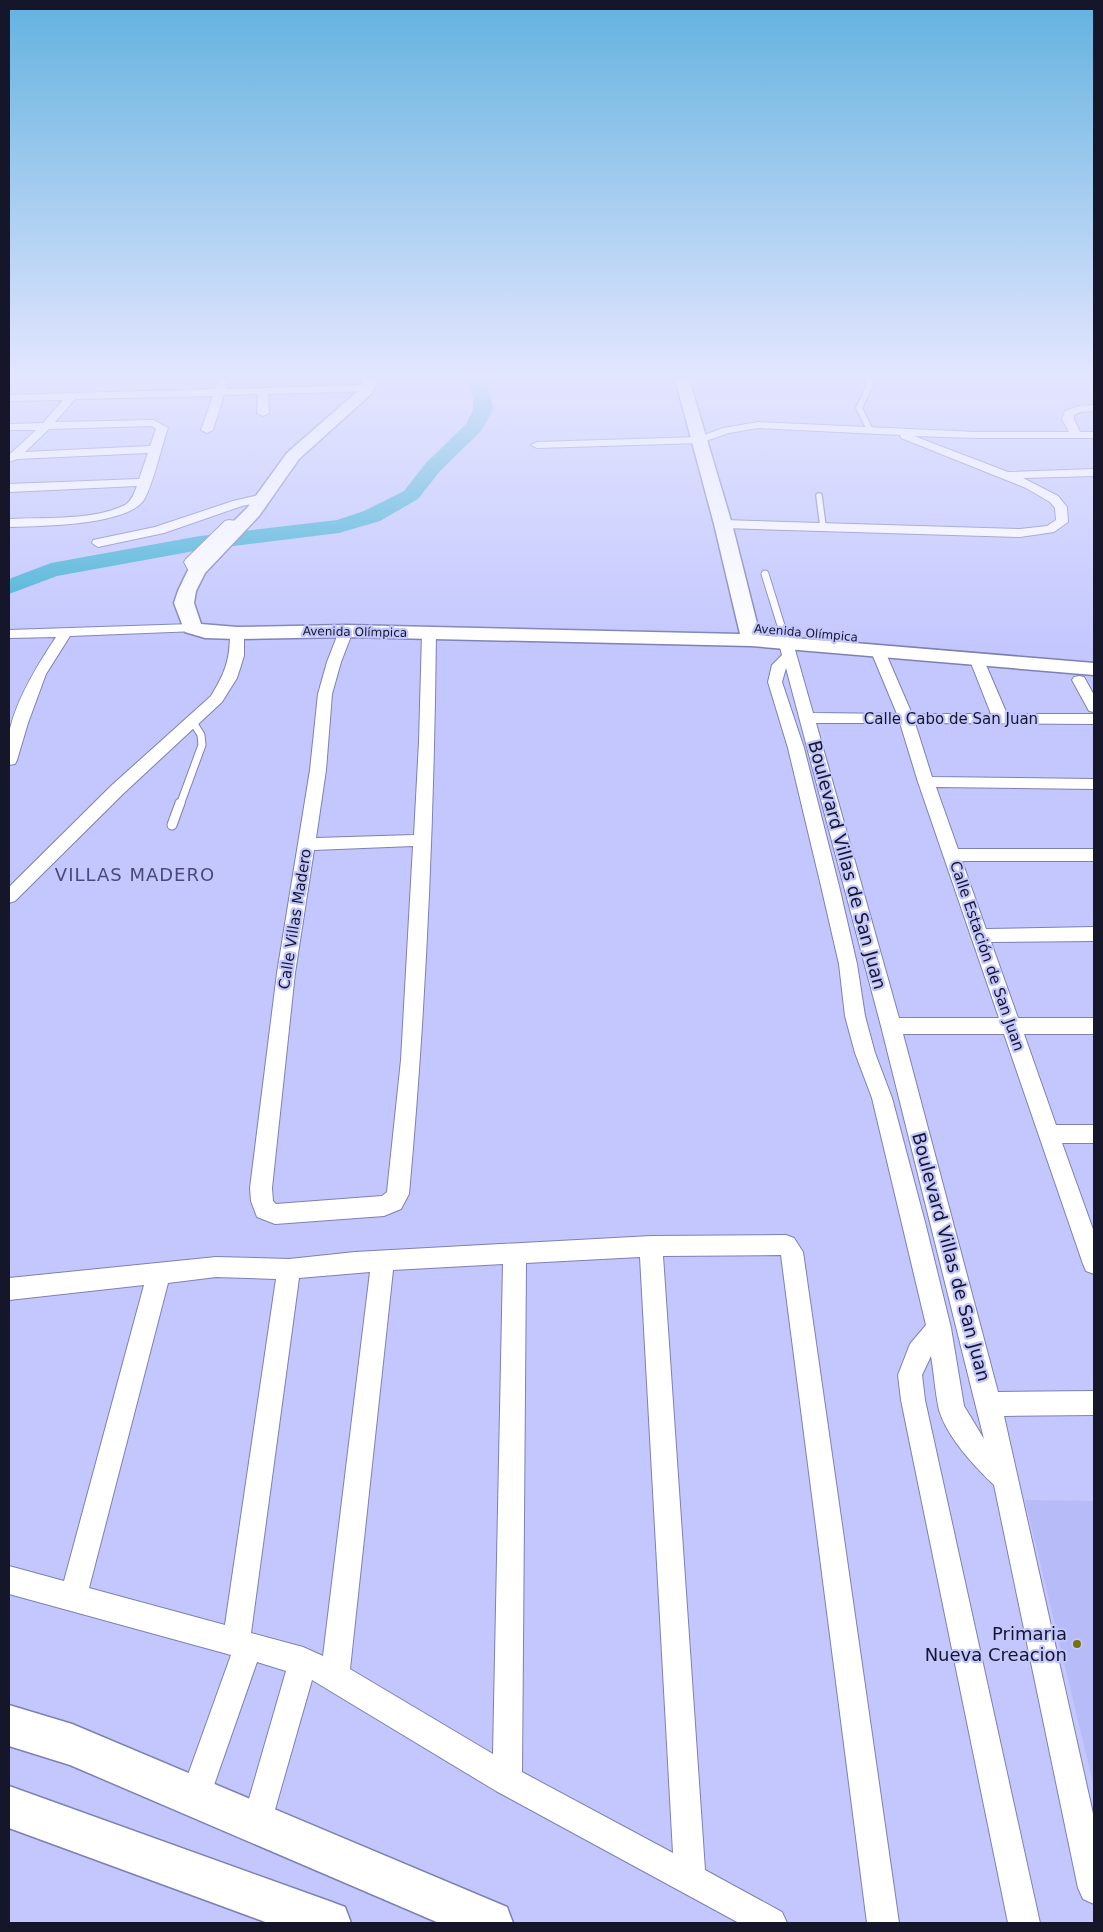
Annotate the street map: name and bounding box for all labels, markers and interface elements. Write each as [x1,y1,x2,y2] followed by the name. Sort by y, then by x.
[753,621,859,645] street label: Avenida Olímpica
[303,624,407,640] street label: Avenida Olímpica
[864,710,1038,728] street label: Calle Cabo de San Juan
[804,738,891,992] street label: Boulevard Villas de San Juan
[275,847,315,991] street label: Calle Villas Madero
[946,859,1028,1053] street label: Calle Estación de San Juan
[55,864,215,885] district label: VILLAS MADERO
[908,1130,995,1384] street label: Boulevard Villas de San Juan
[925,1623,1067,1665] place label: Primaria Nueva Creacion
[1071,1638,1083,1650] marker: Primaria Nueva Creacion

